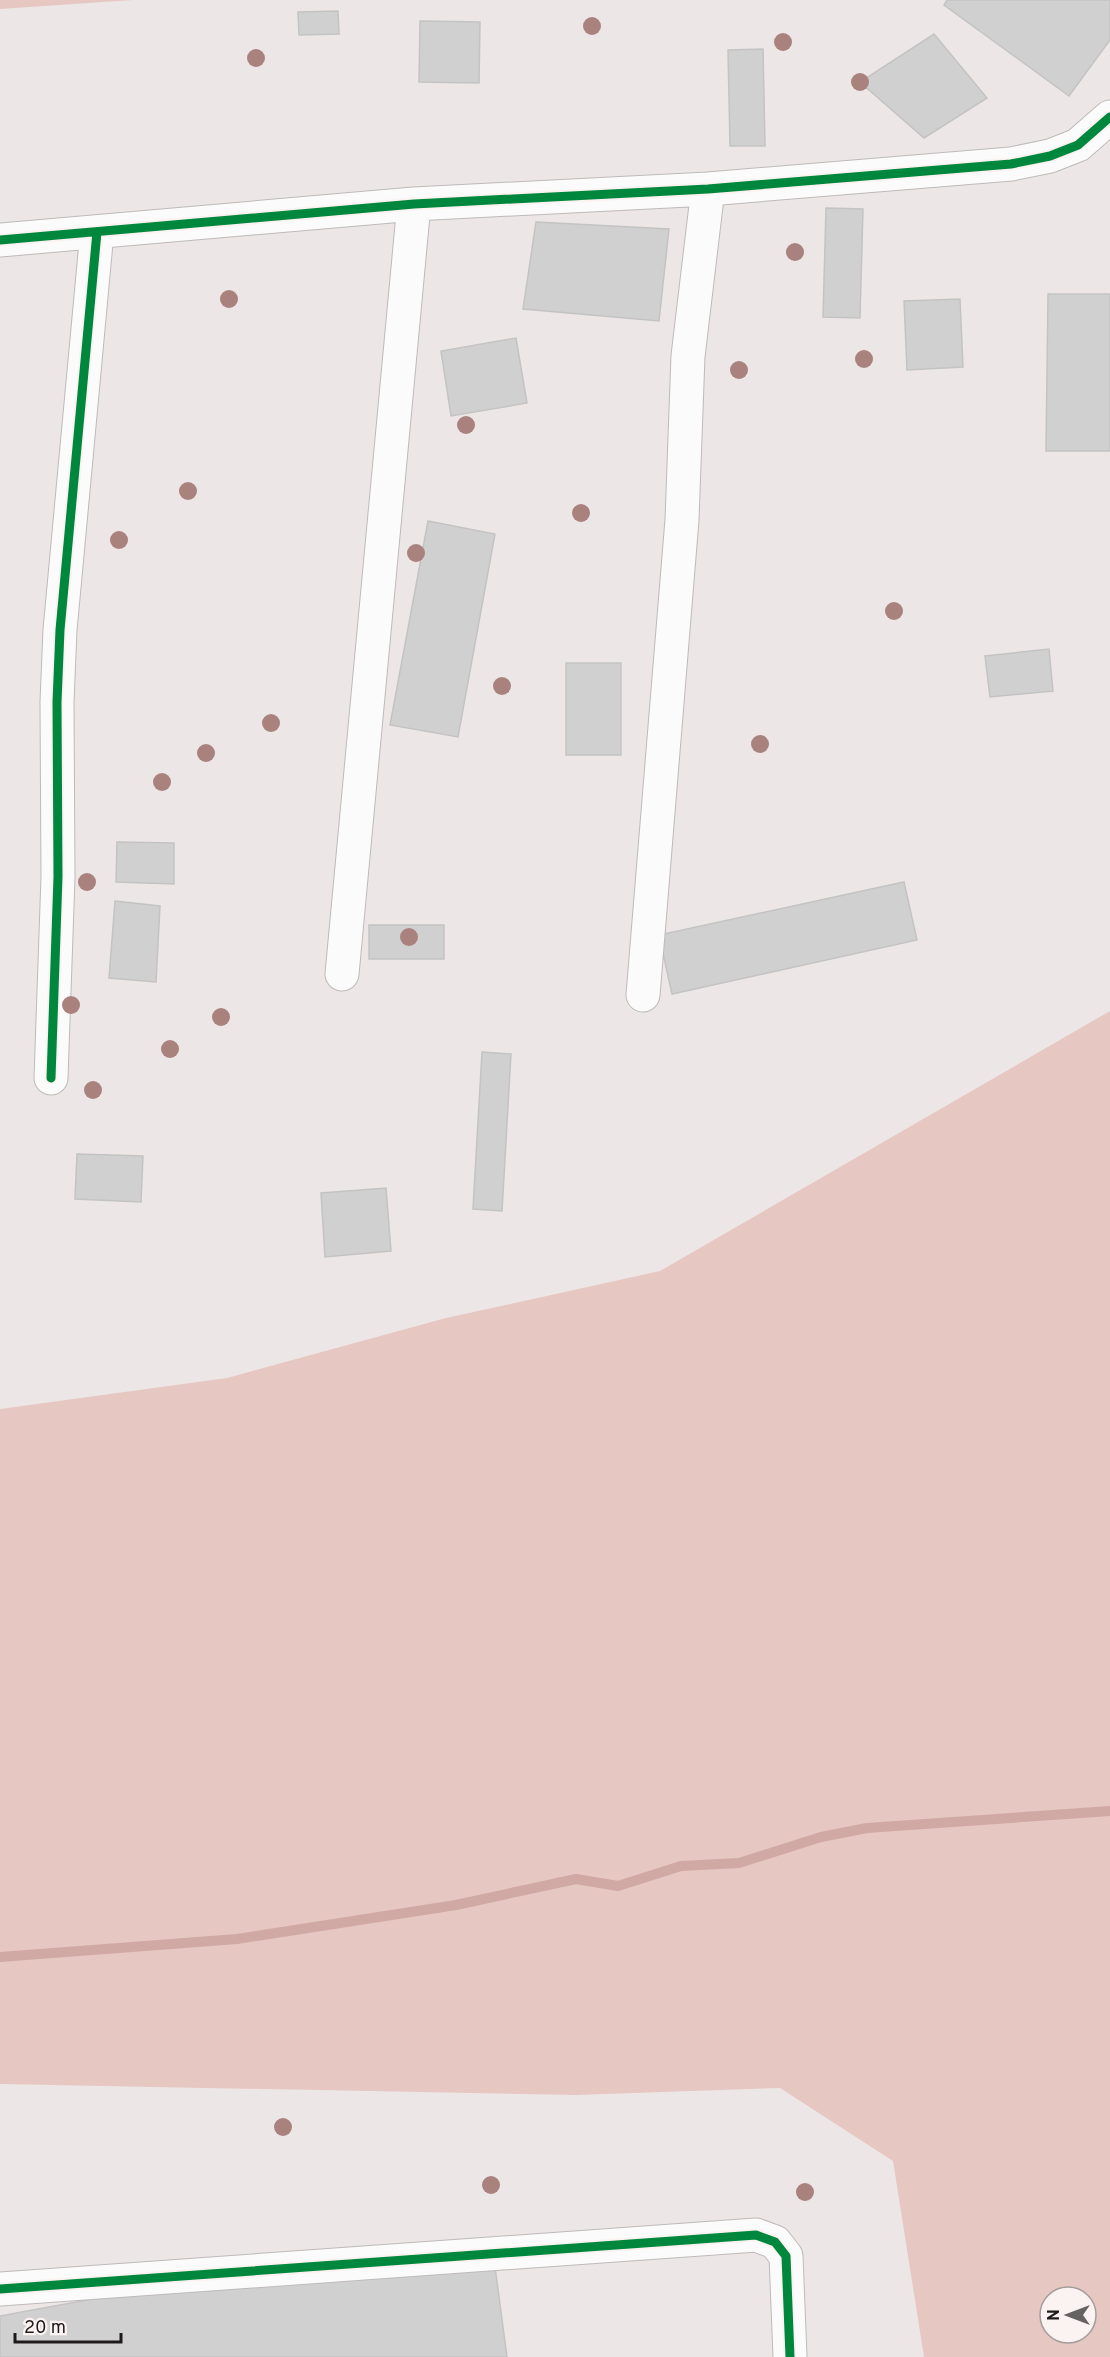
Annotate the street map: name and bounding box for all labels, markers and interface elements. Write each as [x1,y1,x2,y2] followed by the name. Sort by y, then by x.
[1038,2285,1098,2345] north arrow
[15,2306,122,2344] scale bar
[1045,2309,1065,2321] text: N
[24,2317,66,2340] text: 20 m

